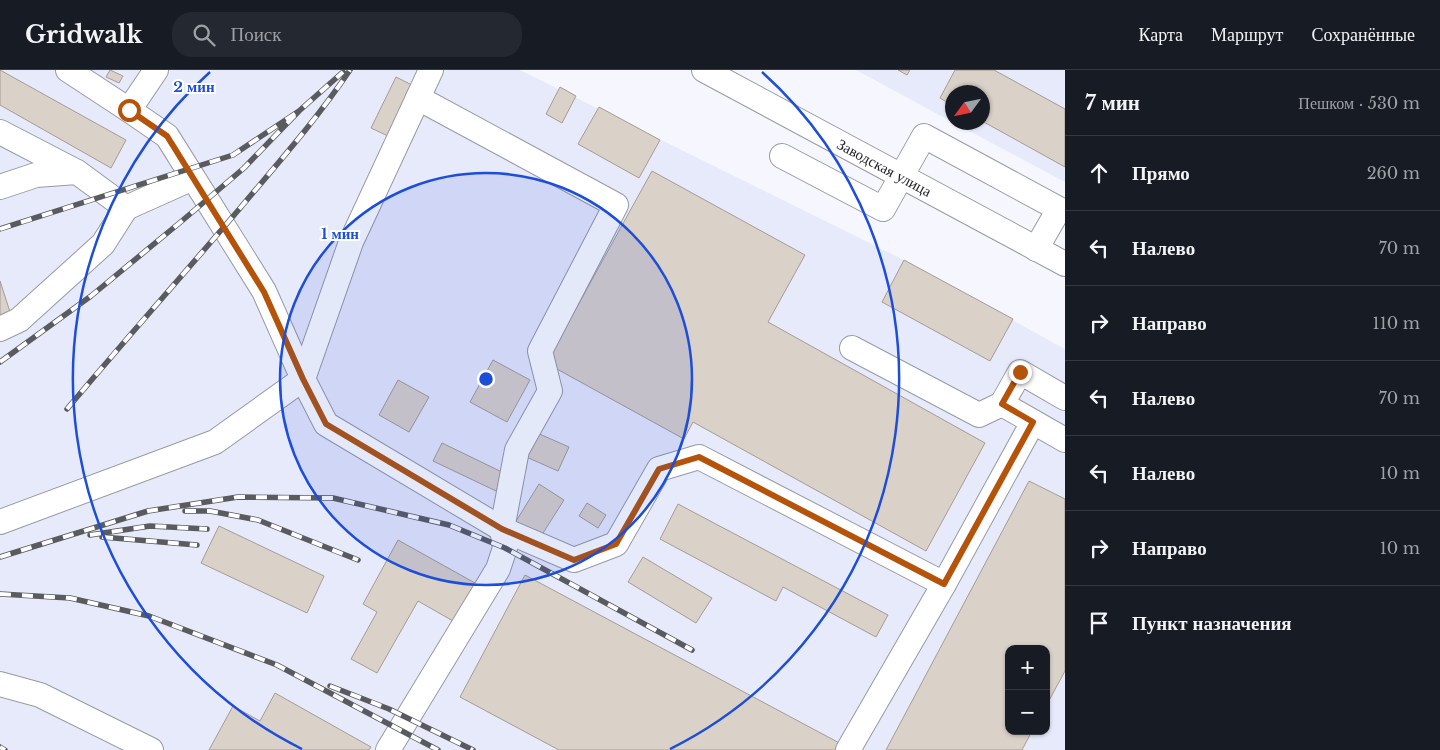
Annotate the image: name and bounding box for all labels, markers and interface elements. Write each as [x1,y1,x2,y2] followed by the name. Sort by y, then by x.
[172,12,522,57] search box
[25,20,142,49] text: Gridwalk
[190,21,218,49] icon: search
[230,23,281,46] text: Поиск
[1138,24,1183,46] text: Карта
[1211,24,1283,46] text: Маршрут
[1311,24,1415,46] text: Сохранённые
[173,77,215,96] text: 2 мин
[945,85,990,130] north arrow
[1085,90,1140,116] text: 7 мин
[1298,93,1420,113] text: Пешком · 530 m
[118,99,141,122] route start
[834,134,935,200] street label: Заводская улица
[1085,159,1113,187] icon: ahead
[1132,162,1190,185] text: Прямо
[1367,163,1420,183] text: 260 m
[321,224,359,243] text: 1 мин
[1085,234,1113,262] icon: left
[1132,237,1195,260] text: Налево
[1379,238,1420,258] text: 70 m
[1085,309,1113,337] icon: right
[1132,312,1207,335] text: Направо
[1373,313,1420,333] text: 110 m
[1009,361,1032,384] route end
[477,370,495,388] centre of rings
[1085,384,1113,412] icon: left
[1132,387,1195,410] text: Налево
[1379,388,1420,408] text: 70 m
[1085,459,1113,487] icon: left
[1132,462,1195,485] text: Налево
[1380,463,1420,483] text: 10 m
[1085,534,1113,562] icon: right
[1132,537,1207,560] text: Направо
[1380,538,1420,558] text: 10 m
[1085,609,1113,637] icon: arrive
[1132,612,1292,635] text: Пункт назначения
[1005,645,1050,735] map controls
[1005,645,1050,690] button: +
[1005,690,1050,735] button: −

